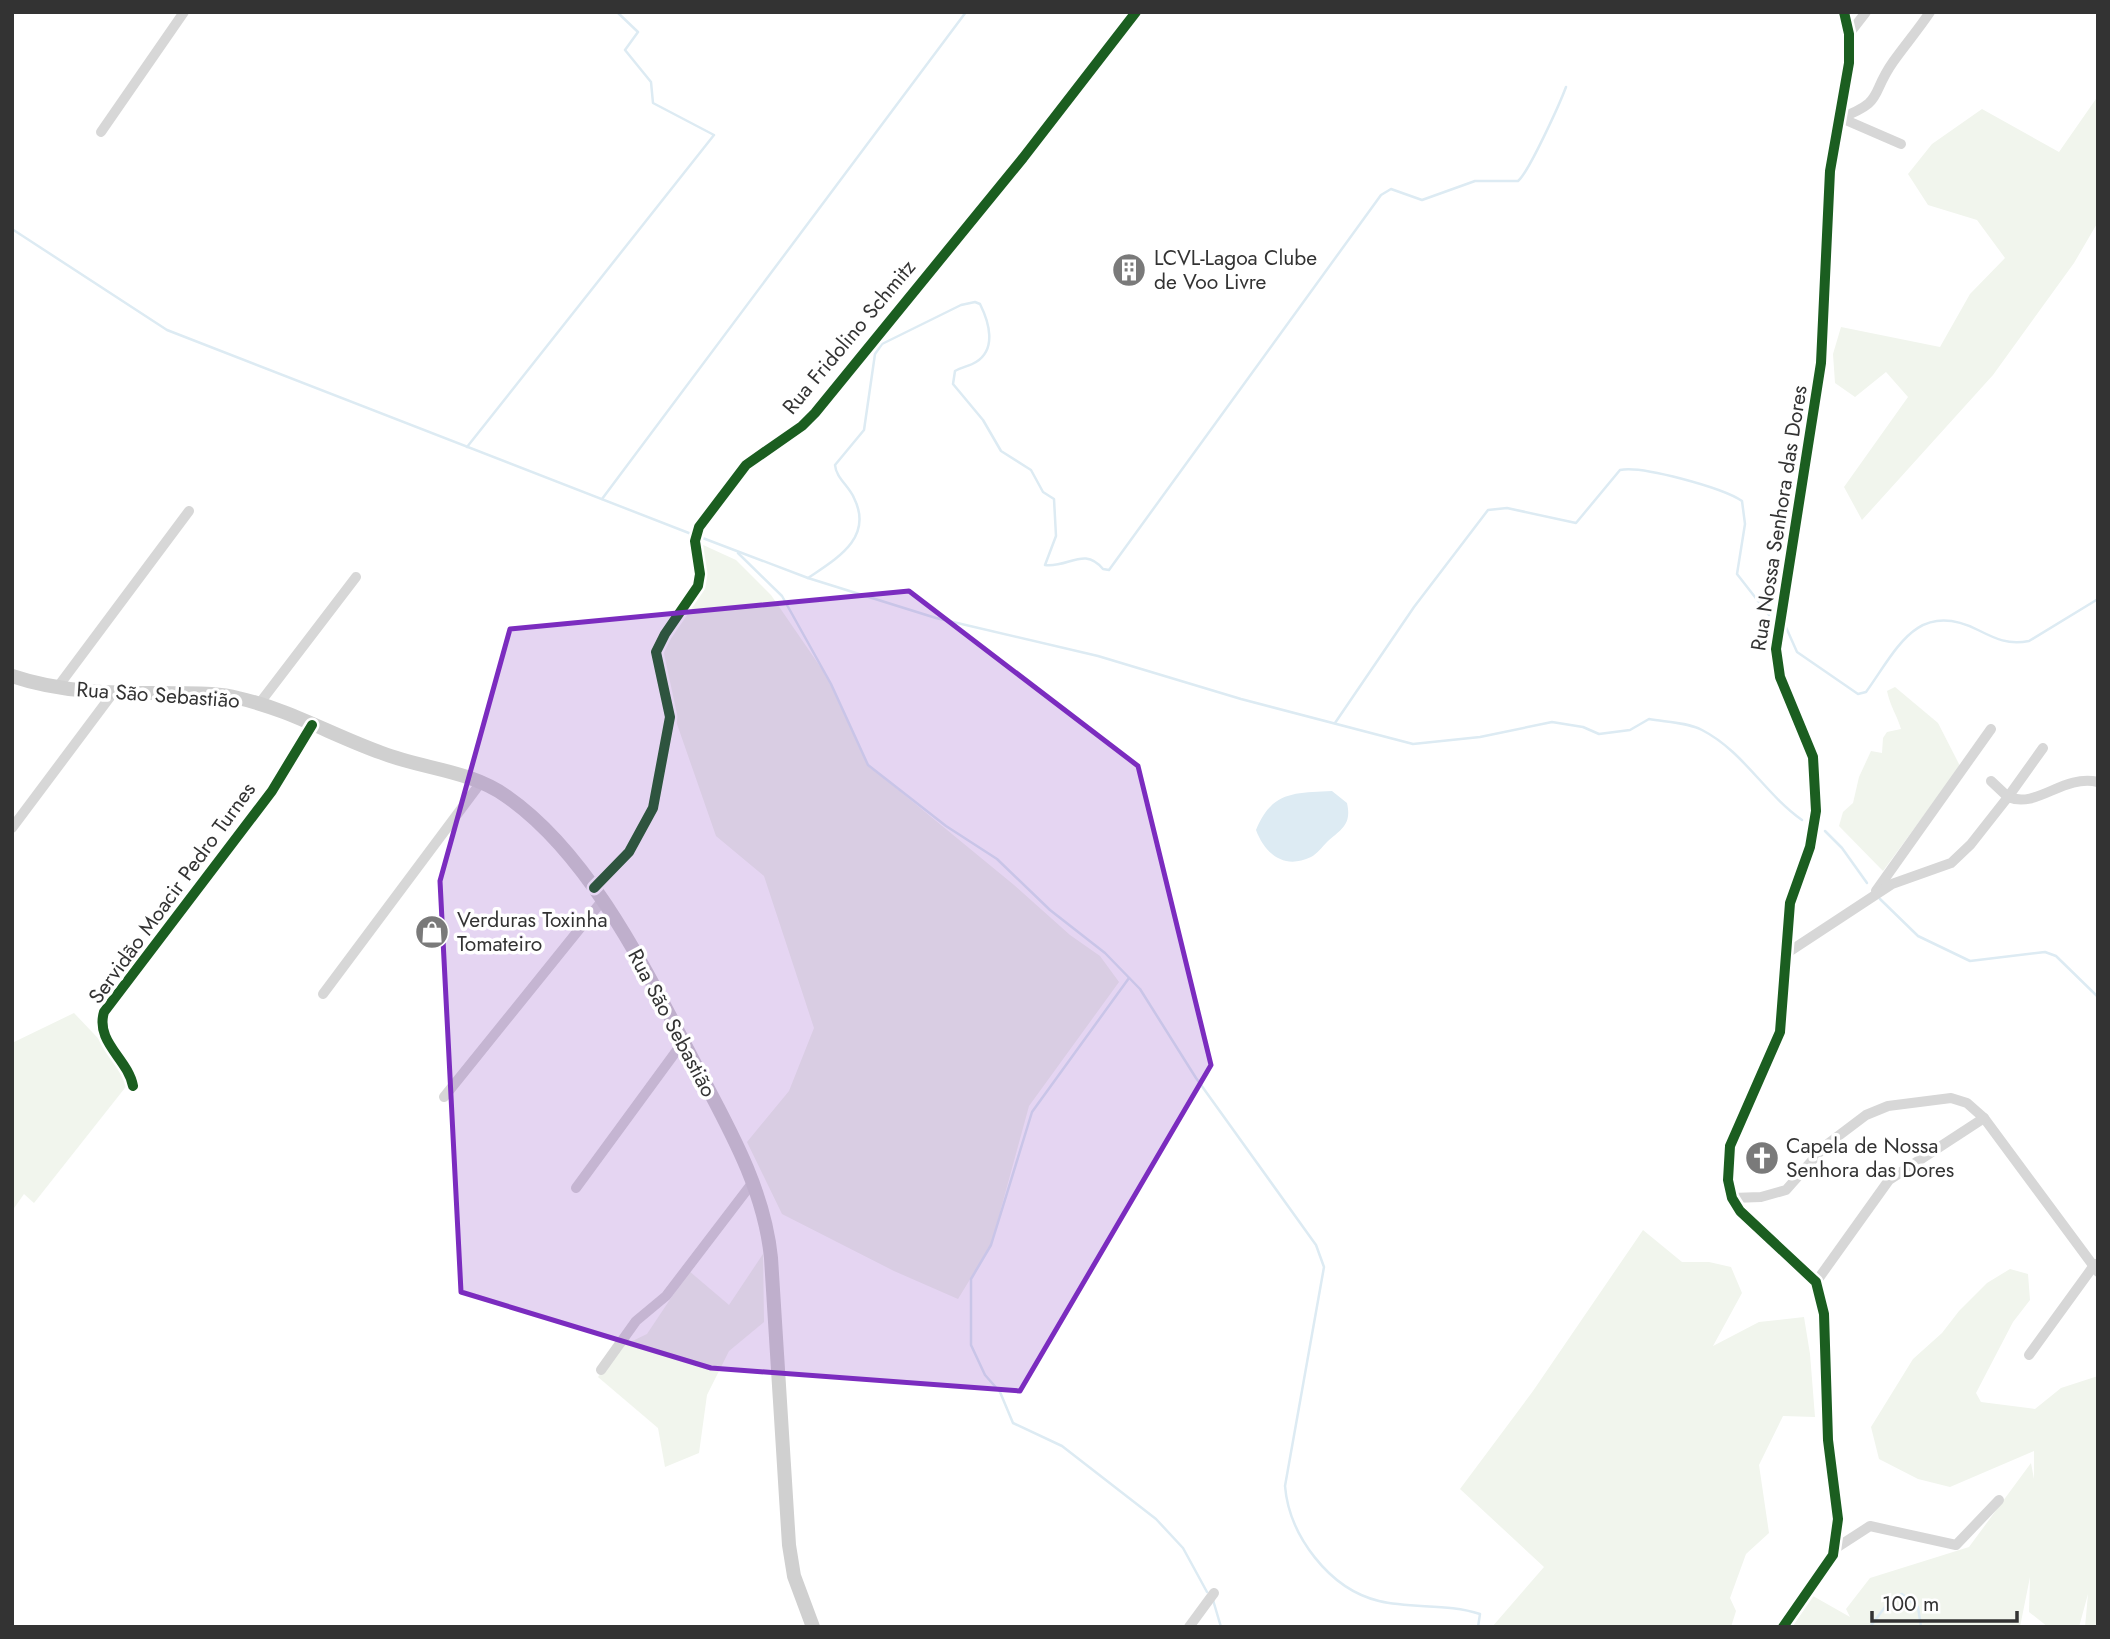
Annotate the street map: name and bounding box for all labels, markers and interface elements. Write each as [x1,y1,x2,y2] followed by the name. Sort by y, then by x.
[1154,243,1317,297] place label: LCVL-Lagoa Clube de Voo Livre
[1110,251,1148,289] building icon: LCVL-Lagoa Clube de Voo Livre
[775,253,923,421] street label: Rua Fridolino Schmitz
[1743,383,1815,653] street label: Rua Nossa Senhora das Dores
[75,674,241,716] street label: Rua São Sebastião
[81,776,263,1010] street label: Servidão Moacir Pedro Turnes
[457,905,608,959] place label: Verduras Toxinha Tomateiro
[413,913,451,951] shop icon: Verduras Toxinha Tomateiro
[620,944,724,1102] street label: Rua São Sebastião
[1786,1131,1954,1185] place label: Capela de Nossa Senhora das Dores
[1743,1139,1781,1177] church icon: Capela de Nossa Senhora das Dores
[1872,1580,2017,1624] scale bar
[1882,1589,1939,1619] text: 100 m

